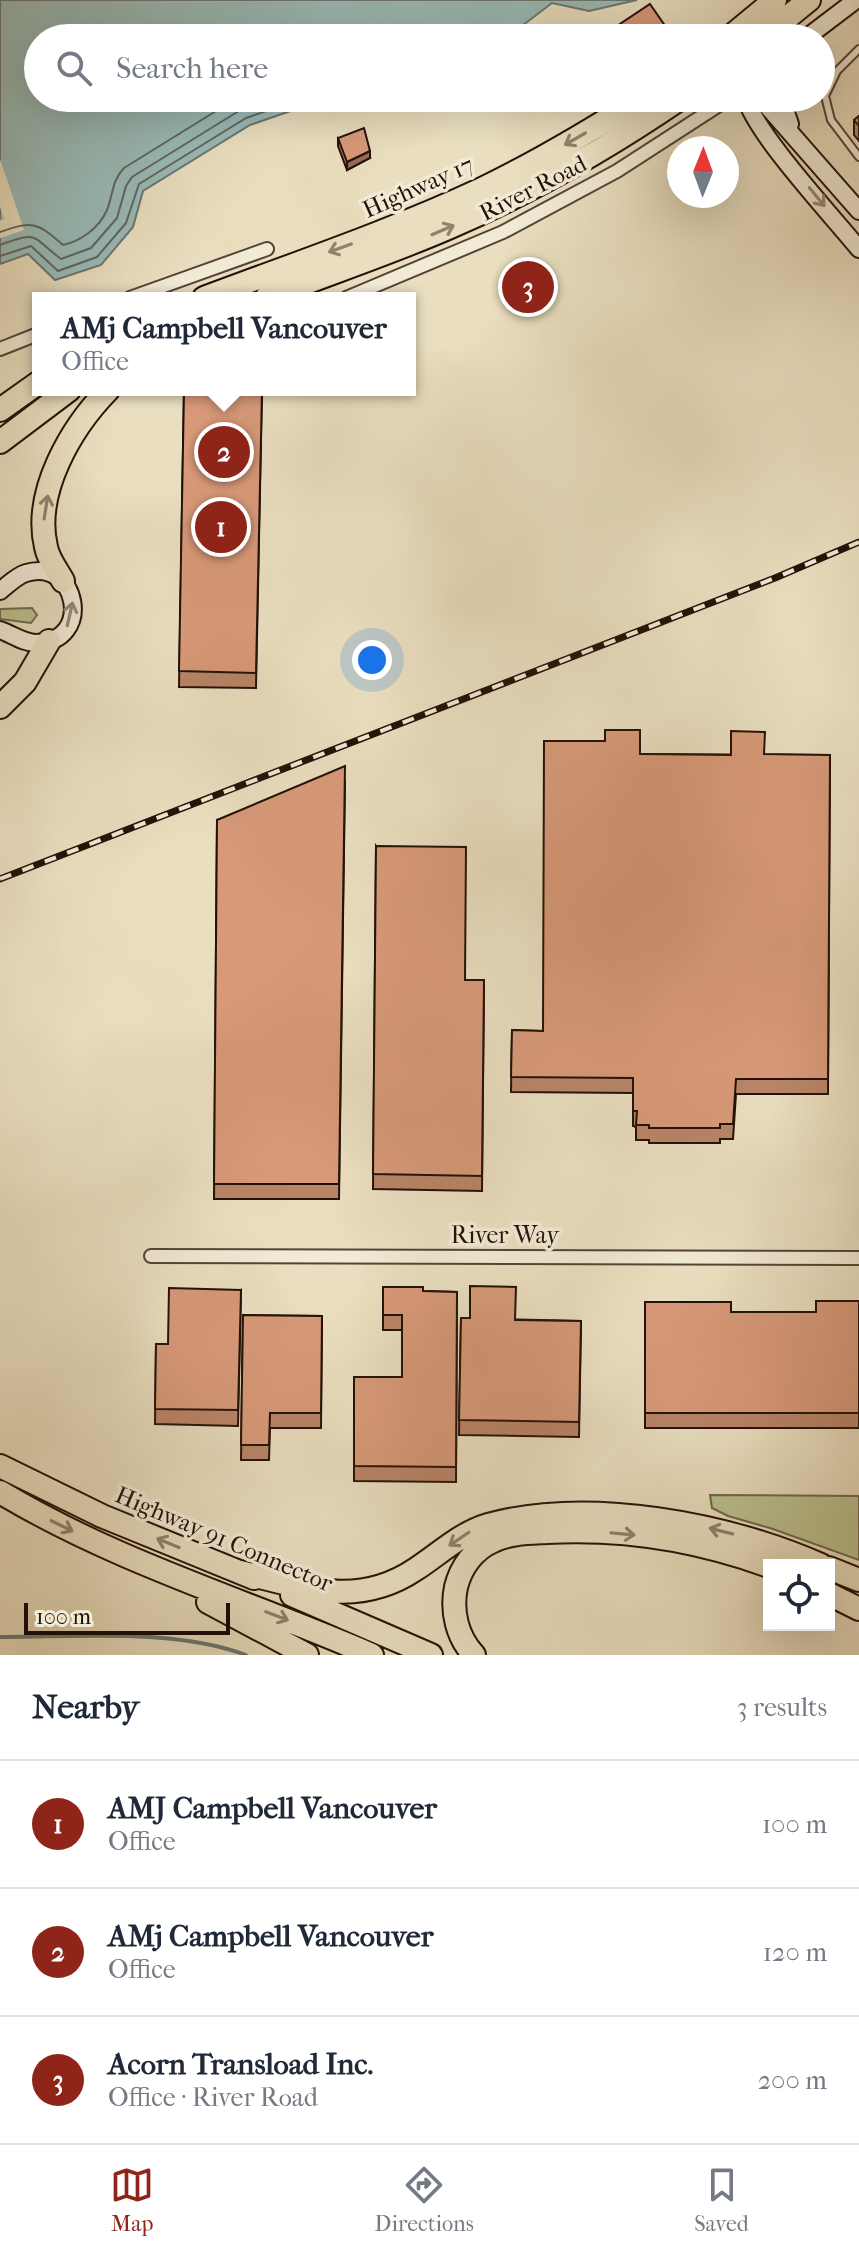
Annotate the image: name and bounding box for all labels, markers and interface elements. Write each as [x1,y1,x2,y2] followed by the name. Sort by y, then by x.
[24,24,835,112] search box
[52,46,96,90] icon: search
[116,51,268,86] text: Search here
[564,132,588,147] one-way arrow
[667,136,739,208] north arrow
[475,149,592,227] street label: River Road
[358,150,478,224] street label: Highway 17
[808,187,826,207] one-way arrow
[430,221,455,236] one-way arrow
[328,242,352,256] one-way arrow
[502,257,554,317] pin: 3
[32,292,416,396] popup
[61,311,387,346] text: AMj Campbell Vancouver
[61,346,129,377] text: Office
[198,422,250,482] pin: 2
[40,495,55,521] one-way arrow
[195,497,247,557] pin: 1
[63,602,78,627] one-way arrow
[352,640,392,680] your location
[451,1221,560,1249] street label: River Way
[111,1481,338,1598] street label: Highway 91 Connector
[50,1519,74,1534] one-way arrow
[709,1523,735,1538] one-way arrow
[609,1527,636,1542] one-way arrow
[448,1532,471,1548] one-way arrow
[156,1535,181,1549] one-way arrow
[763,1559,835,1631] map controls
[763,1559,835,1631] button: locate
[24,1599,230,1635] scale bar
[36,1604,91,1630] text: 100 m
[264,1610,289,1624] one-way arrow
[32,1687,139,1727] text: Nearby
[737,1692,827,1723] text: 3 results
[108,1791,437,1826] text: AMJ Campbell Vancouver
[53,1809,63,1840] text: 1
[762,1809,827,1840] text: 100 m
[108,1826,176,1857] text: Office
[108,1919,433,1954] text: AMj Campbell Vancouver
[51,1937,65,1968] text: 2
[763,1937,827,1968] text: 120 m
[108,1954,176,1985] text: Office
[108,2047,373,2082] text: Acorn Transload Inc.
[53,2065,63,2096] text: 3
[758,2065,827,2096] text: 200 m
[108,2082,318,2113] text: Office · River Road
[110,2163,154,2237] tab: Map
[375,2163,474,2237] tab: Directions
[694,2163,749,2237] tab: Saved

